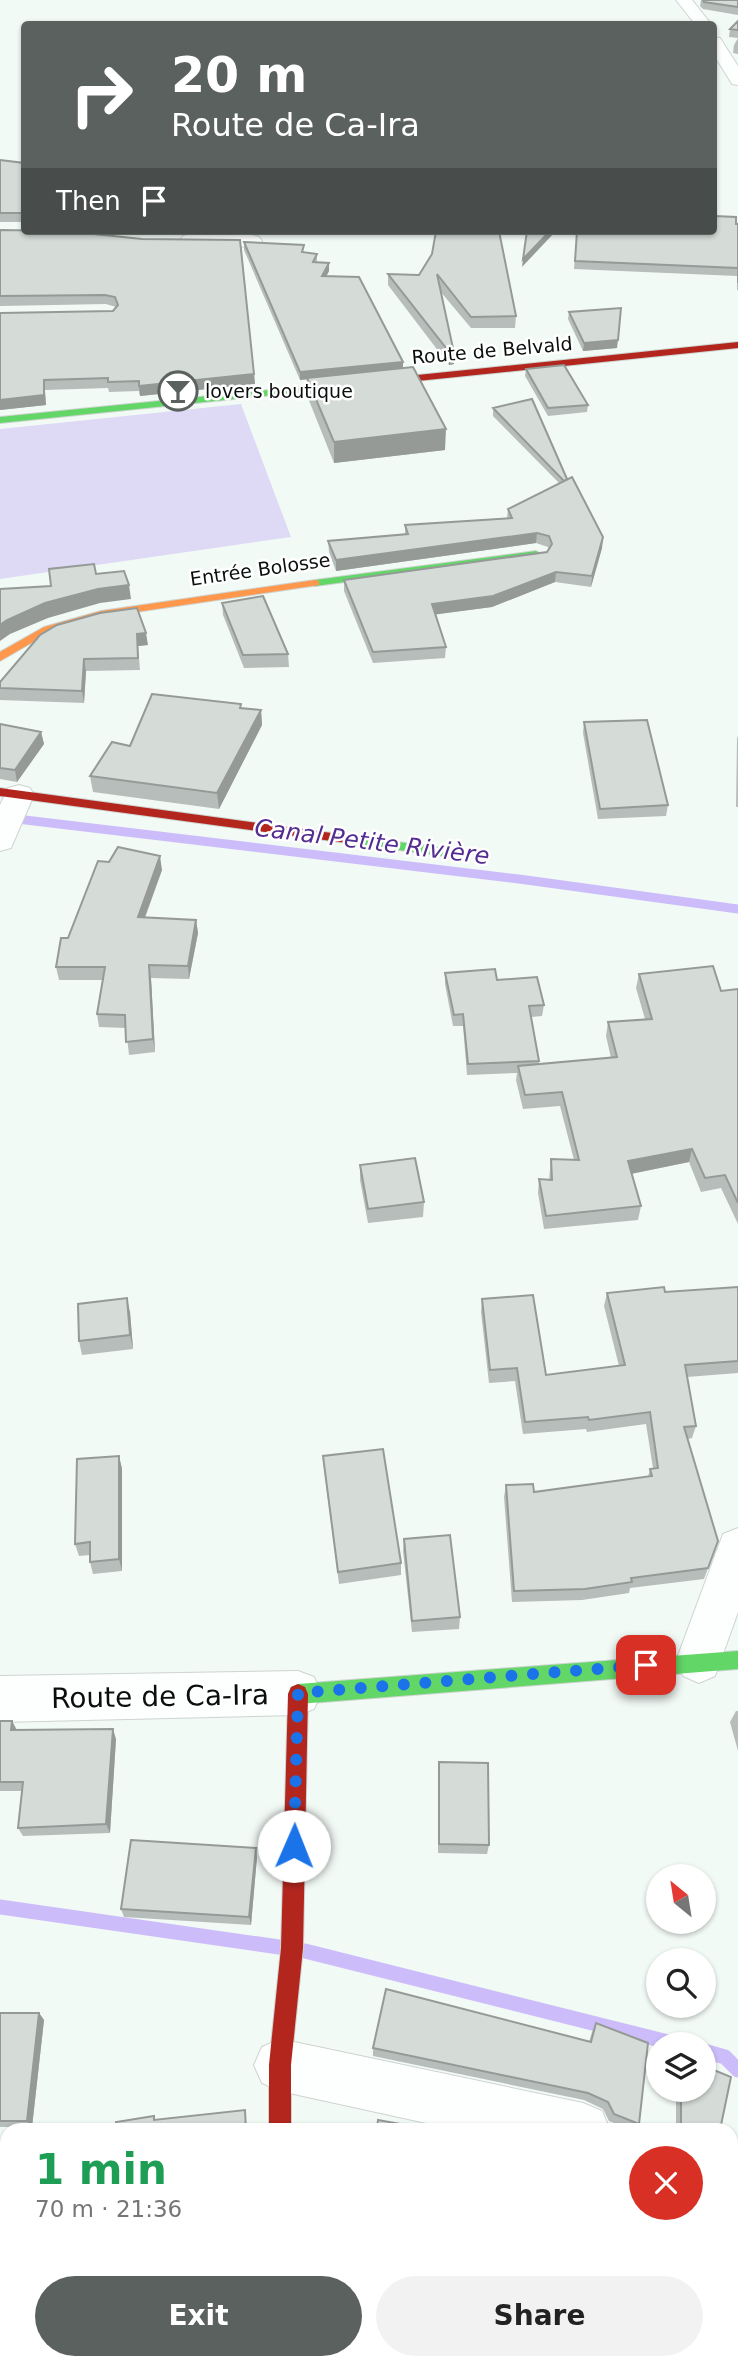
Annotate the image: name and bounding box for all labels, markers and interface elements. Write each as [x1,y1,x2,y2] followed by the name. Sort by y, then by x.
[171,47,307,104] text: 20 m
[56,49,147,140] icon: right
[171,106,420,144] text: Route de Ca-Ira
[135,182,173,220] icon: arrive
[56,186,121,216] text: Then
[411,332,573,368] street label: Route de Belvald
[157,370,199,412] bar icon: lovers boutique
[205,380,353,402] place label: lovers boutique
[188,548,332,590] street label: Entrée Bolosse
[253,814,491,870] water label: Canal Petite Rivière
[616,1635,676,1695] pin
[627,1646,665,1684] icon: arrive
[51,1678,269,1715] street label: Route de Ca-Ira
[257,1809,331,1883] position arrow
[646,1864,716,1934] north arrow
[646,1864,716,2102] map controls
[646,1948,716,2018] button: search
[646,2032,716,2102] button: layers
[35,2145,167,2194] text: 1 min
[629,2146,703,2220] button: close
[35,2196,182,2222] text: 70 m · 21:36
[35,2276,362,2356] button: Exit
[376,2276,703,2356] button: Share

